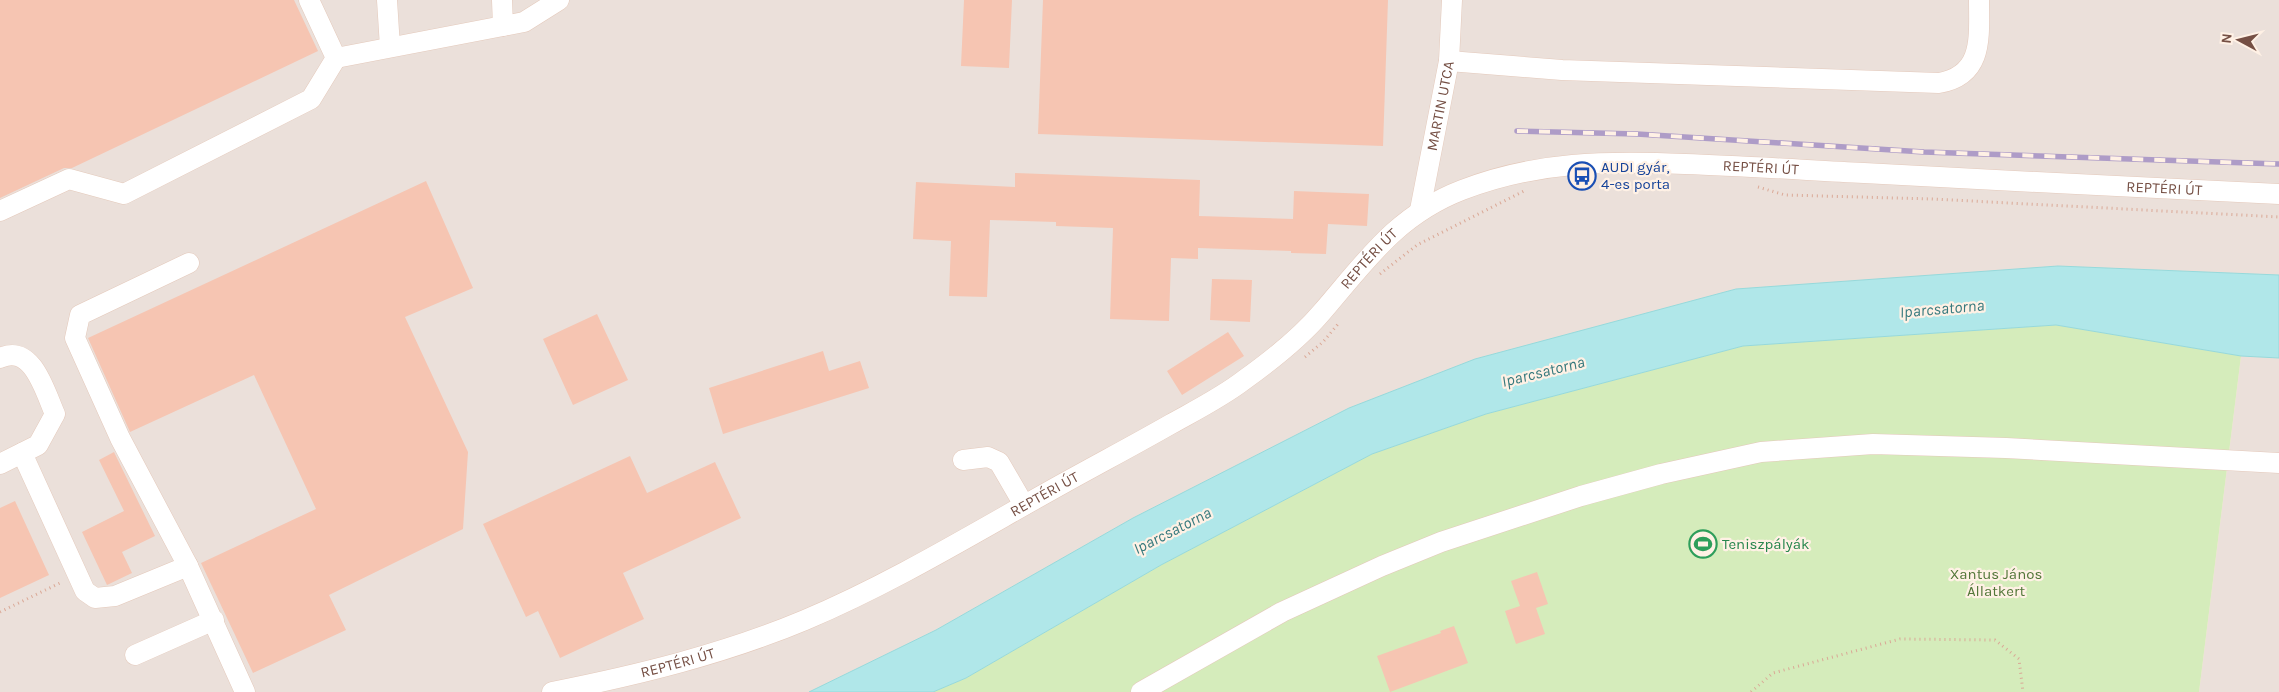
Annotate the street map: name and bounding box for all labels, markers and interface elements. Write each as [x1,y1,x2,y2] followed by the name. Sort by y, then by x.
[2214,15,2264,65] north arrow
[2218,32,2236,44] text: N
[1423,59,1458,152] street label: MARTIN UTCA
[1722,157,1800,178] street label: REPTÉRI ÚT
[1601,158,1670,193] place label: AUDI gyár, 4-es porta
[1567,161,1597,191] bus stop icon: AUDI gyár, 4-es porta
[2126,178,2203,199] street label: REPTÉRI ÚT
[1336,224,1401,292] street label: REPTÉRI ÚT
[1899,295,1985,322] water label: Iparcsatorna
[1500,352,1587,391] water label: Iparcsatorna
[1007,467,1082,521] street label: REPTÉRI ÚT
[1130,503,1214,558] water label: Iparcsatorna
[1688,529,1718,559] sports icon: Teniszpályák
[1722,535,1810,553] place label: Teniszpályák
[1950,565,2042,600] park label: Xantus János Állatkert
[639,644,717,681] street label: REPTÉRI ÚT

